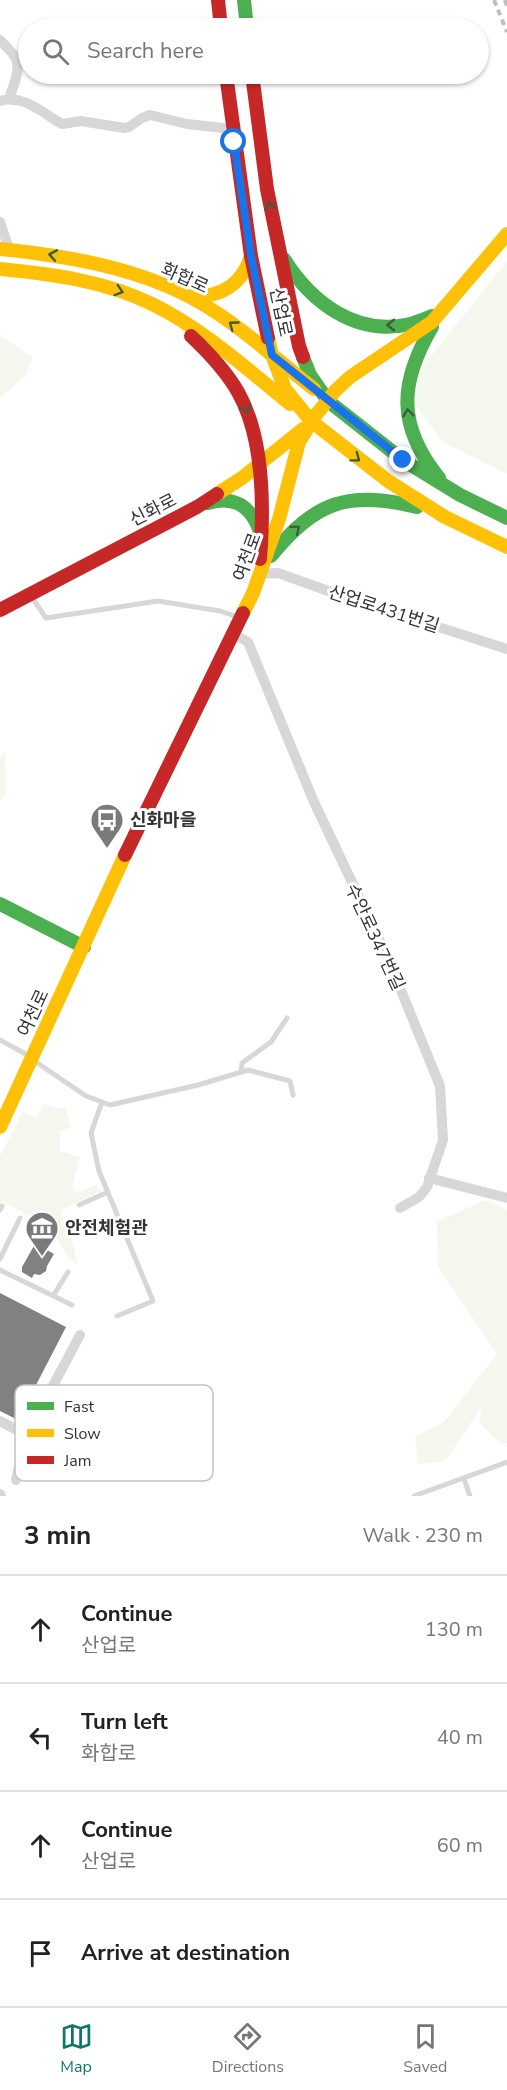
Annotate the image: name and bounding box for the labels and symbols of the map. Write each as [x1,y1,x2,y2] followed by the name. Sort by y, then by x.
[220,128,246,154] route start
[264,201,277,211] one-way arrow
[48,249,58,262] one-way arrow
[157,257,213,299] street label: 화합로
[113,284,124,297] one-way arrow
[264,285,298,339] street label: 산업로
[386,319,395,331] one-way arrow
[228,321,239,332] one-way arrow
[238,403,251,414] one-way arrow
[402,409,415,418] one-way arrow
[389,446,415,472] route end
[350,450,361,461] one-way arrow
[125,488,181,532] street label: 신화로
[289,525,300,536] one-way arrow
[227,530,267,584] street label: 여천로
[326,580,442,638] street label: 산업로431번길
[89,802,125,849] bus stop icon: 신화마을
[130,808,196,832] place label: 신화마을
[340,880,410,994] street label: 수안로347번길
[12,985,54,1041] street label: 여천로
[24,1210,60,1257] museum icon: 안전체험관
[65,1216,148,1240] place label: 안전체험관
[15,1385,213,1481] legend
[64,1396,95,1418] text: Fast
[64,1423,101,1445] text: Slow
[63,1450,91,1472] text: Jam

